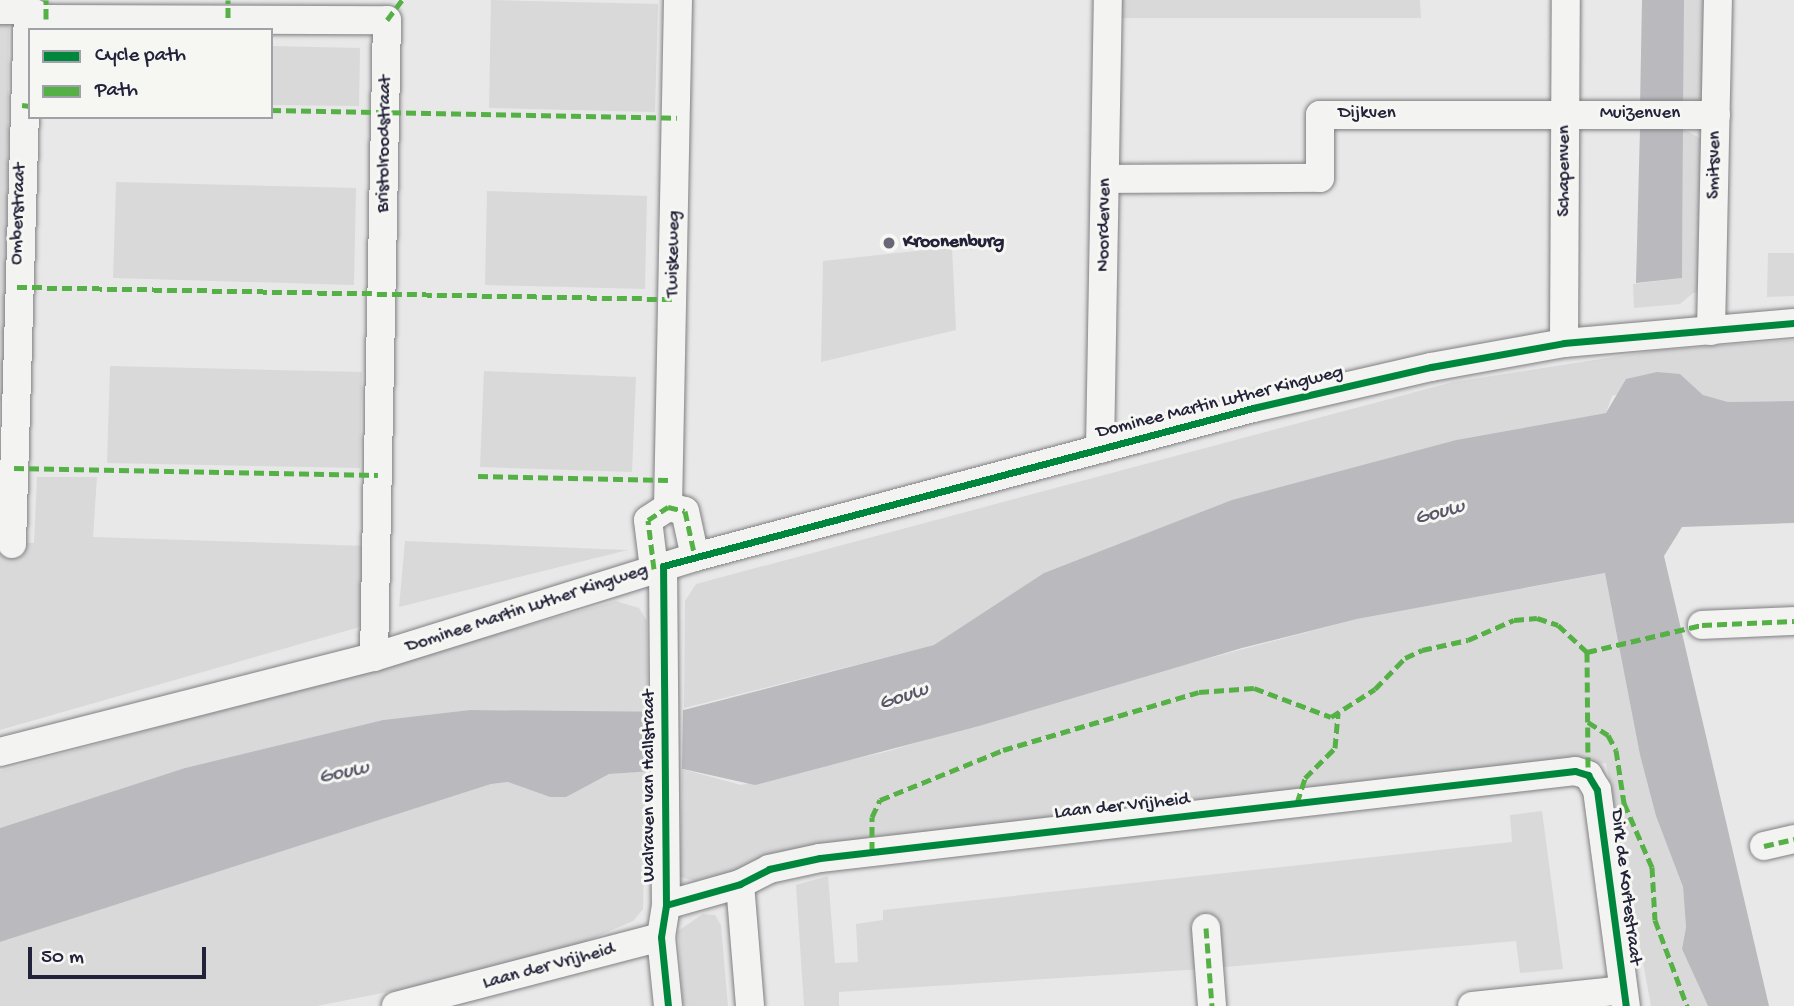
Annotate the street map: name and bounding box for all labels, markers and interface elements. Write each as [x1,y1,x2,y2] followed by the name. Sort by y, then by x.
[28,28,273,119] legend
[95,44,186,69] text: Cycle path
[372,75,398,213] street label: Bristolroodstraat
[95,79,138,104] text: Path
[1338,103,1396,125] street label: Dijkven
[1600,103,1680,125] street label: Muizenven
[1554,125,1576,217] street label: Schapenven
[1703,131,1727,199] street label: Smitsven
[6,163,32,265] street label: Omberstraat
[1093,178,1117,272] street label: Noorderven
[662,210,686,298] street label: Twiskeweg
[903,232,1004,254] place label: Kroonenburg
[881,235,897,251] marker: Kroonenburg
[1094,361,1346,445] street label: Dominee Martin Luther Kingweg
[1412,495,1468,533] water label: Gouw
[403,559,651,659] street label: Dominee Martin Luther Kingweg
[876,678,932,718] water label: Gouw
[639,690,661,882] street label: Walraven van Hallstraat
[317,756,371,792] water label: Gouw
[1053,789,1191,825] street label: Laan der Vrijheid
[1604,808,1646,966] street label: Dirk de Kortestraat
[32,932,210,976] scale bar
[480,938,618,996] street label: Laan der Vrijheid
[41,946,84,971] text: 50 m

